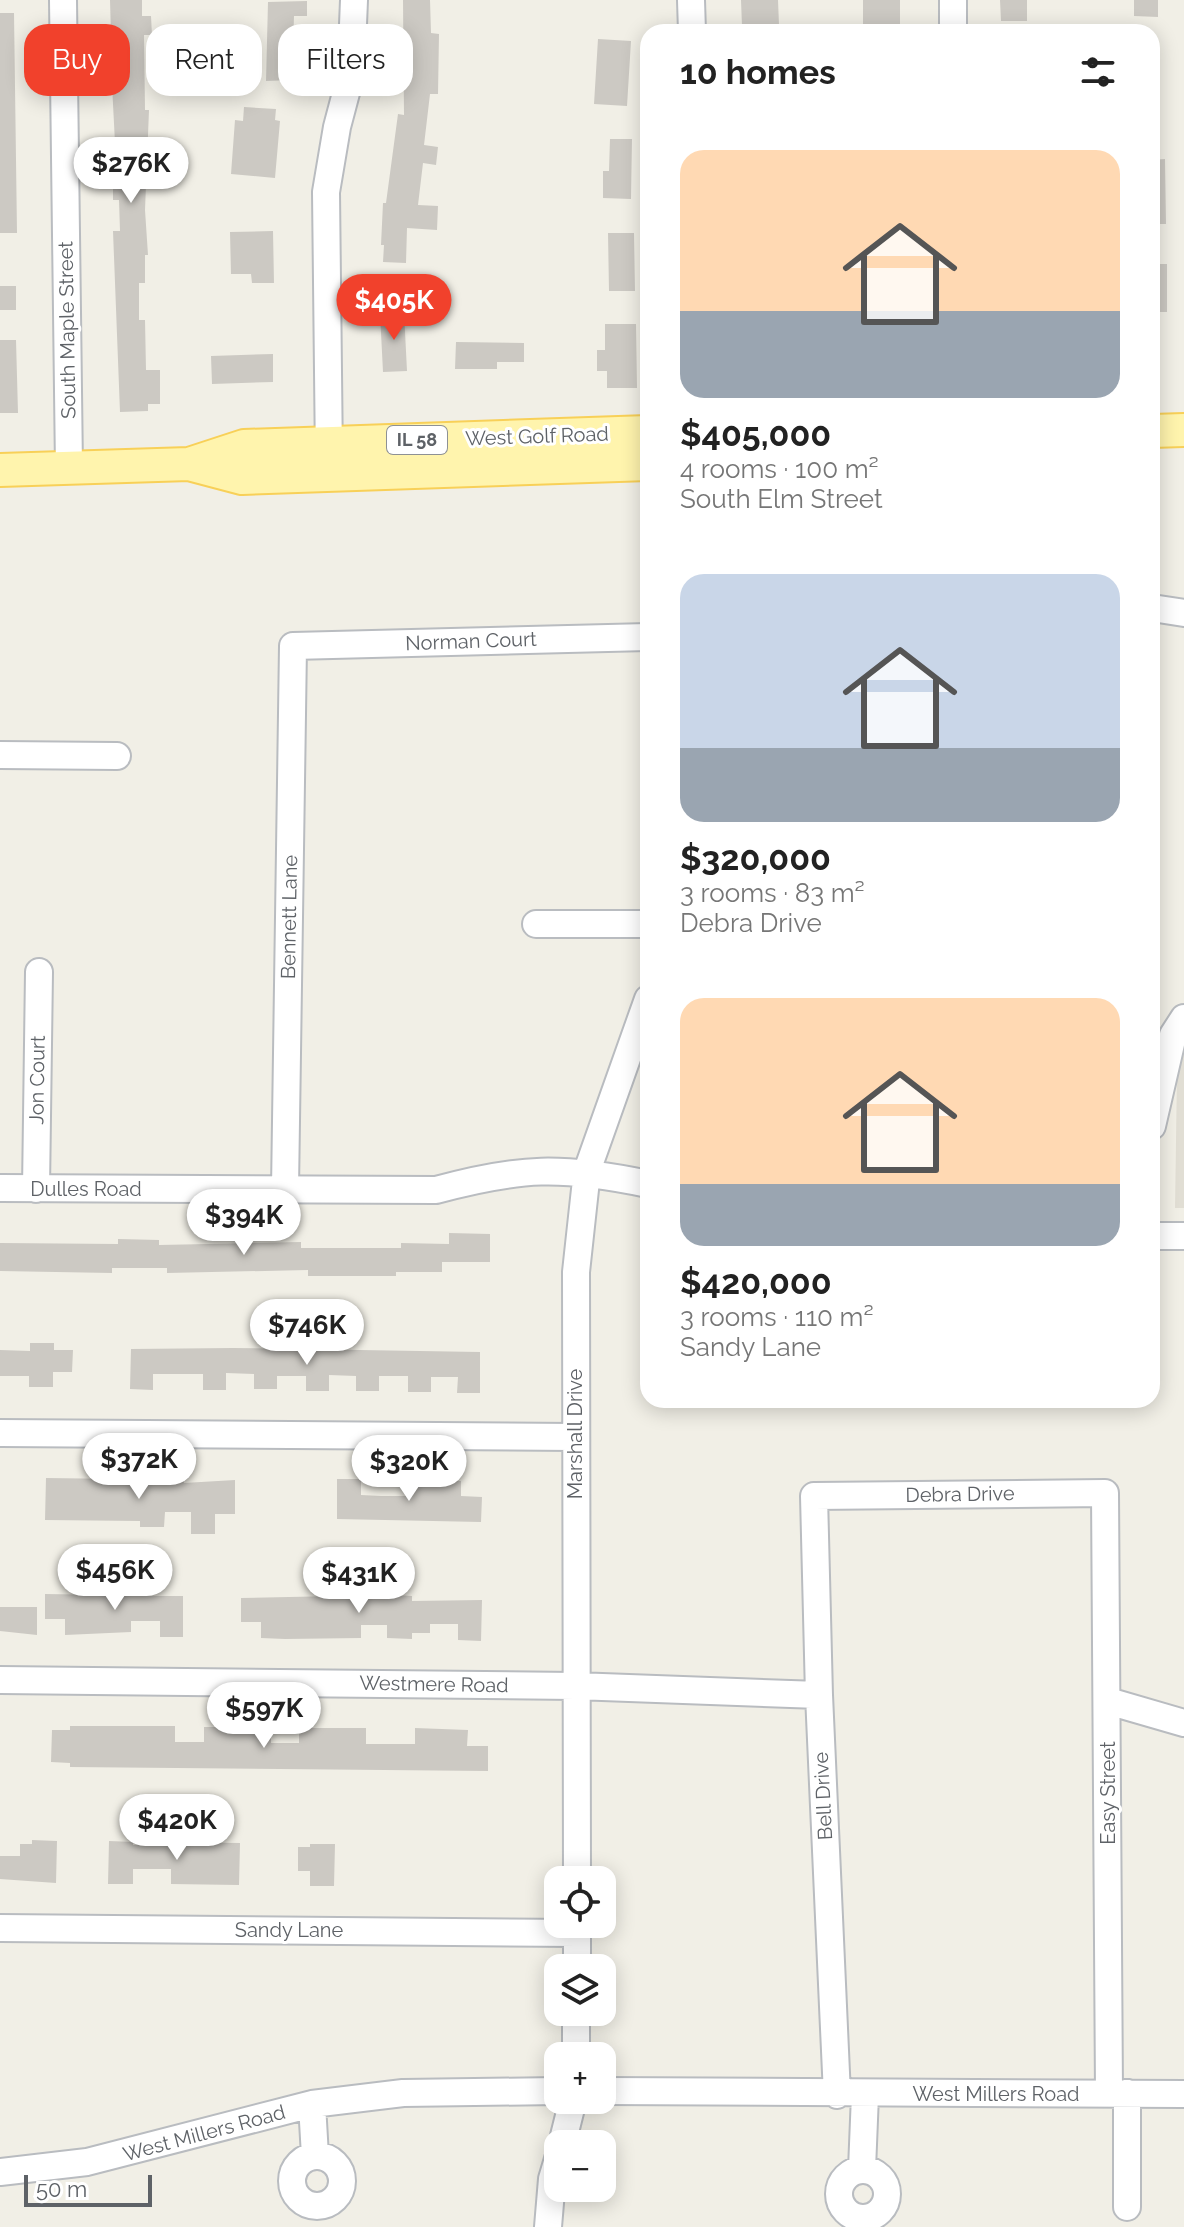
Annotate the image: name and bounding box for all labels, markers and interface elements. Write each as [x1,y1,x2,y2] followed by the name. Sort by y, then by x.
[24,24,130,96] chip: Buy
[146,24,262,96] chip: Rent
[278,24,413,96] chip: Filters
[1076,50,1120,94] icon: filters
[680,52,836,92] text: 10 homes
[75,137,187,205] pin: $276K
[92,148,170,178] text: $276K
[828,202,972,346] icon: home
[53,241,81,419] street label: South Maple Street
[338,274,450,342] pin: $405K
[354,285,434,315] text: $405K
[680,414,831,454] text: $405,000
[465,421,609,451] street label: West Golf Road
[387,426,447,454] road number: IL 58
[680,454,879,484] text: 4 rooms · 100 m²
[680,484,883,514] text: South Elm Street
[828,626,972,770] icon: home
[405,627,537,655] street label: Norman Court
[680,838,831,878] text: $320,000
[276,854,302,979] street label: Bennett Lane
[680,878,865,908] text: 3 rooms · 83 m²
[680,908,822,938] text: Debra Drive
[24,1035,50,1125] street label: Jon Court
[828,1050,972,1194] icon: home
[30,1177,142,1201] street label: Dulles Road
[188,1189,300,1257] pin: $394K
[205,1200,283,1230] text: $394K
[680,1262,832,1302] text: $420,000
[251,1299,363,1367] pin: $746K
[680,1302,874,1332] text: 3 rooms · 110 m²
[268,1310,346,1340] text: $746K
[680,1332,821,1362] text: Sandy Lane
[563,1368,587,1499] street label: Marshall Drive
[83,1433,195,1501] pin: $372K
[353,1435,465,1503] pin: $320K
[100,1444,178,1474] text: $372K
[370,1446,448,1476] text: $320K
[905,1481,1015,1507] street label: Debra Drive
[59,1544,171,1612] pin: $456K
[303,1547,415,1615] pin: $431K
[76,1555,154,1585] text: $456K
[321,1558,397,1588] text: $431K
[359,1671,509,1697] street label: Westmere Road
[208,1682,320,1750] pin: $597K
[225,1693,303,1723] text: $597K
[1096,1741,1120,1845] street label: Easy Street
[809,1751,837,1841] street label: Bell Drive
[121,1794,233,1862] pin: $420K
[137,1805,217,1835] text: $420K
[544,1866,616,2202] map controls
[544,1866,616,1938] button: locate
[235,1918,344,1942] street label: Sandy Lane
[544,1954,616,2026] button: layers
[544,2042,616,2114] button: +
[912,2082,1080,2106] street label: West Millers Road
[120,2100,288,2166] street label: West Millers Road
[544,2130,616,2202] button: −
[24,2171,152,2207] scale bar
[36,2176,87,2202] text: 50 m

